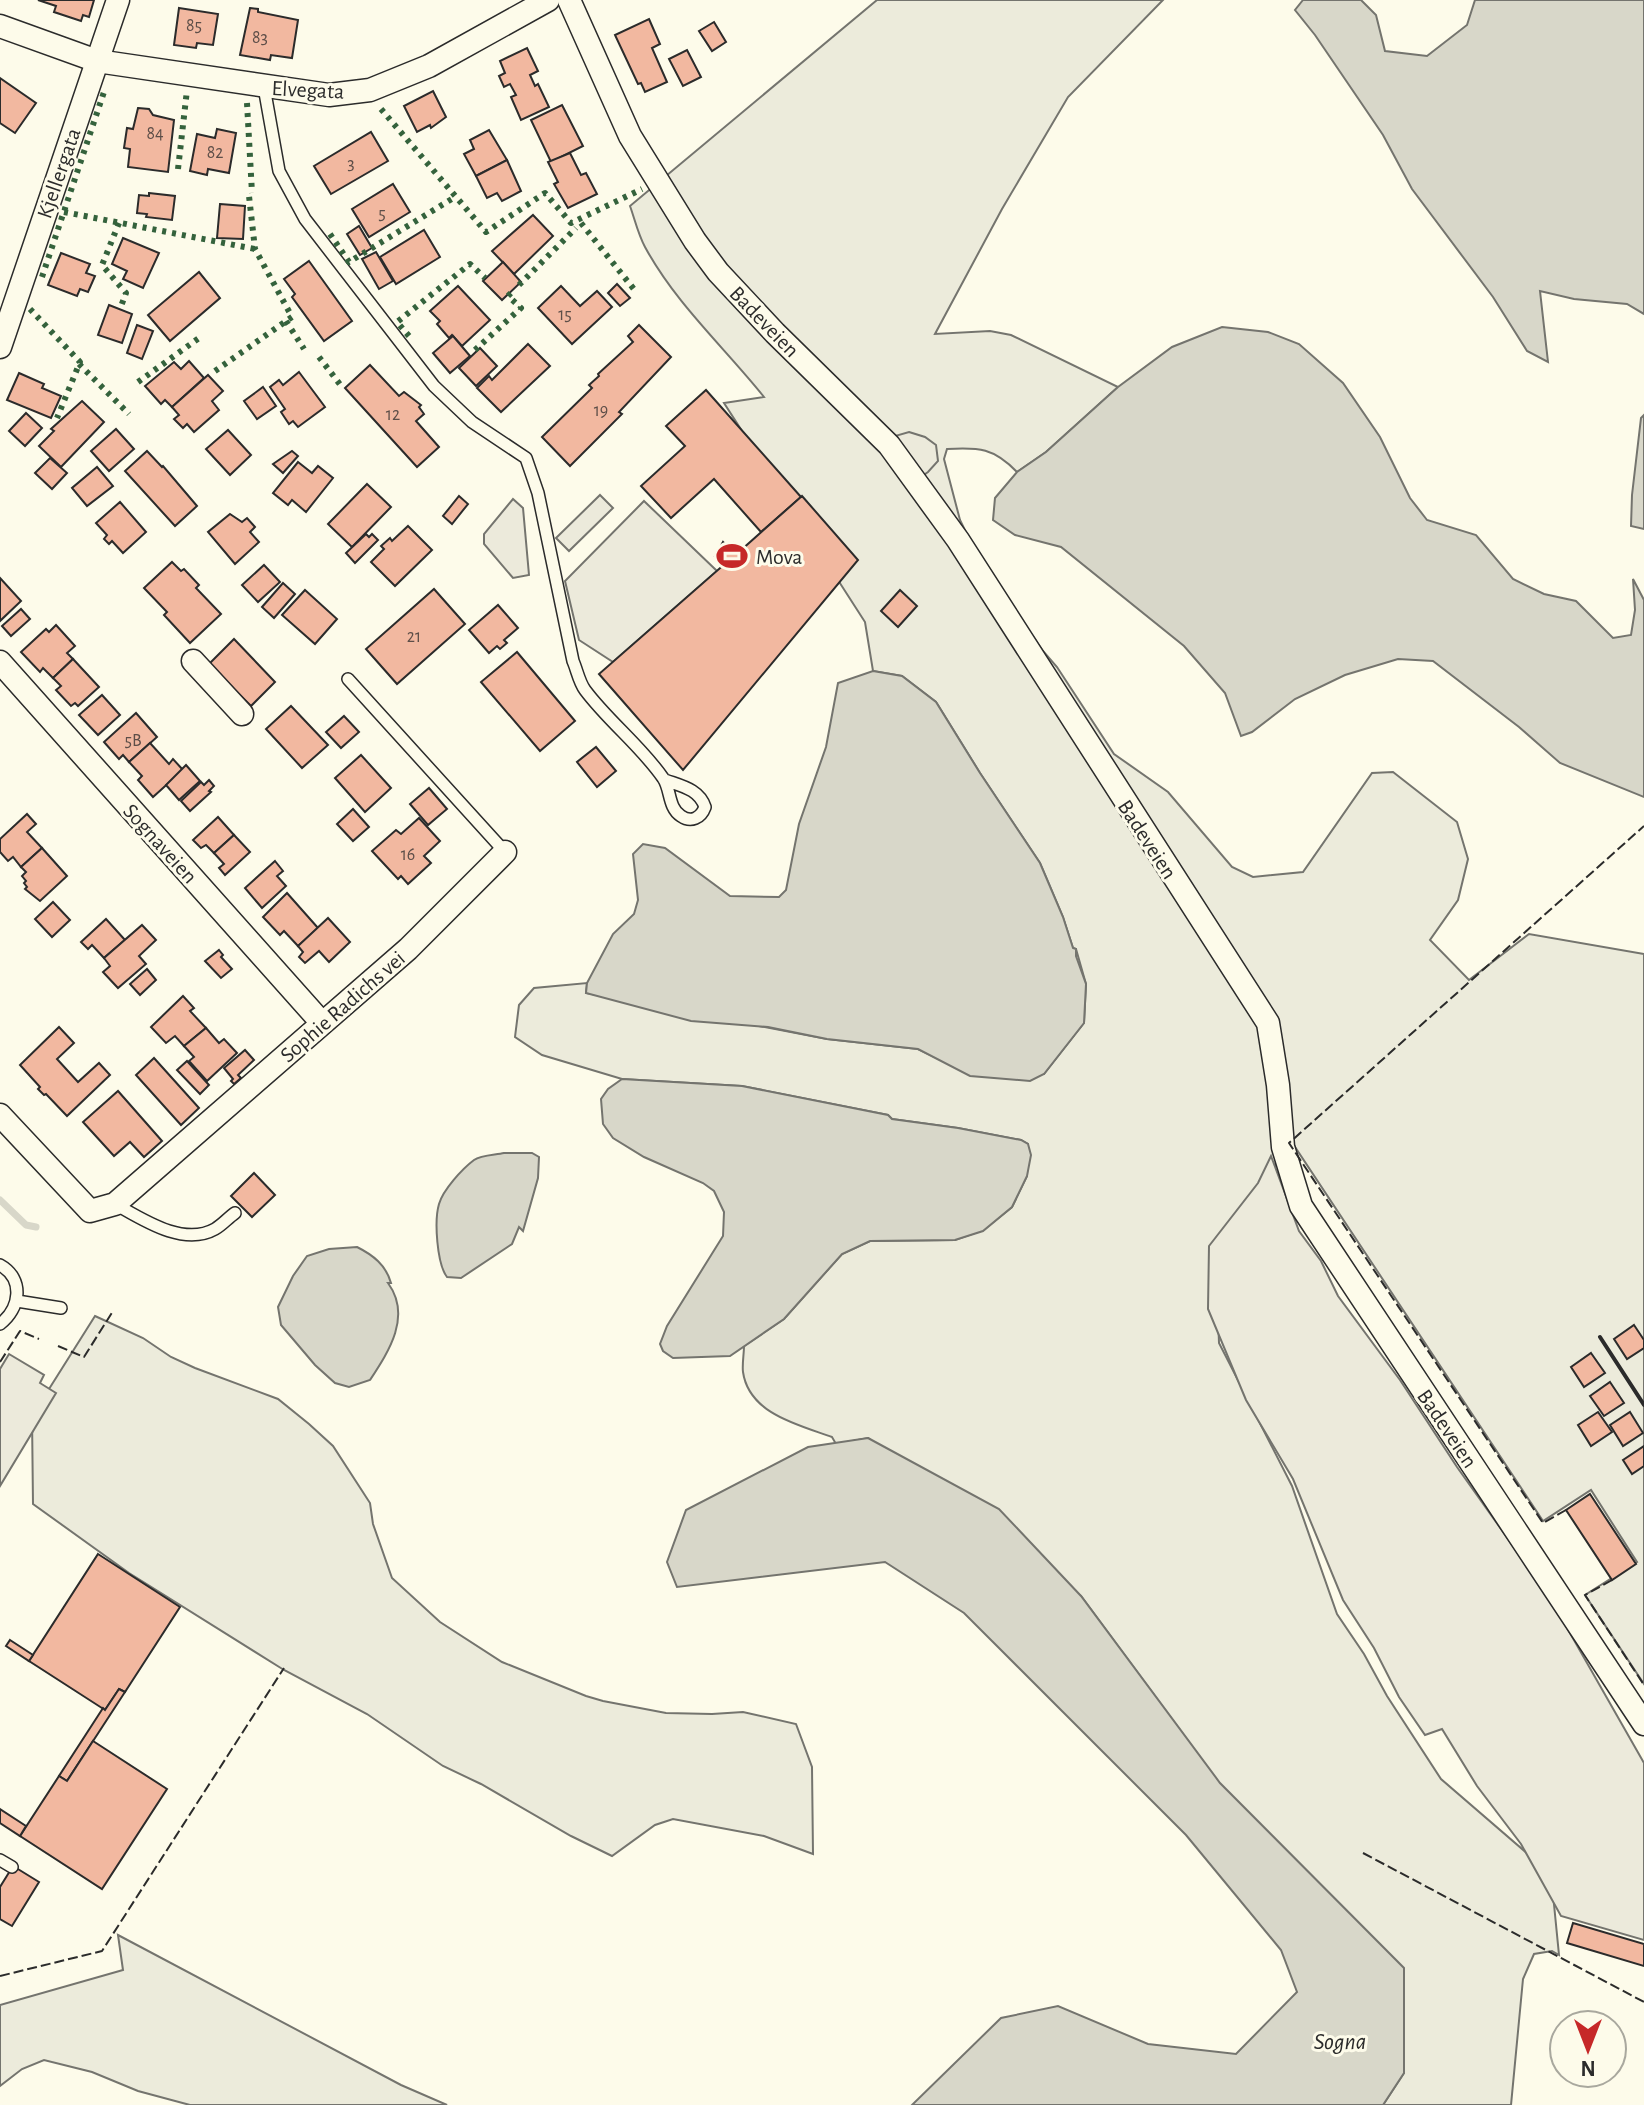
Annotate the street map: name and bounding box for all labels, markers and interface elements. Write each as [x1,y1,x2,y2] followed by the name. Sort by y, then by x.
[186,17,202,35] house number: 85
[252,29,268,47] house number: 83
[271,77,345,103] street label: Elvegata
[33,125,85,221] street label: Kjellergata
[146,125,164,143] house number: 84
[207,144,223,162] house number: 82
[347,155,355,173] house number: 3
[378,205,386,223] house number: 5
[725,282,803,362] street label: Badeveien
[558,306,572,324] house number: 15
[594,402,608,420] house number: 19
[386,406,400,424] house number: 12
[715,539,749,573] sports icon: Mova
[756,546,803,568] place label: Mova
[407,628,421,646] house number: 21
[124,732,142,750] house number: 5B
[1114,796,1181,883] street label: Badeveien
[119,800,201,888] street label: Sognaveien
[401,846,415,864] house number: 16
[276,947,409,1067] street label: Sophie Radichs vei
[1413,1385,1481,1472] street label: Badeveien
[1548,2009,1628,2089] north arrow
[1314,2030,1366,2054] water label: Sogna
[1580,2057,1596,2079] text: N

